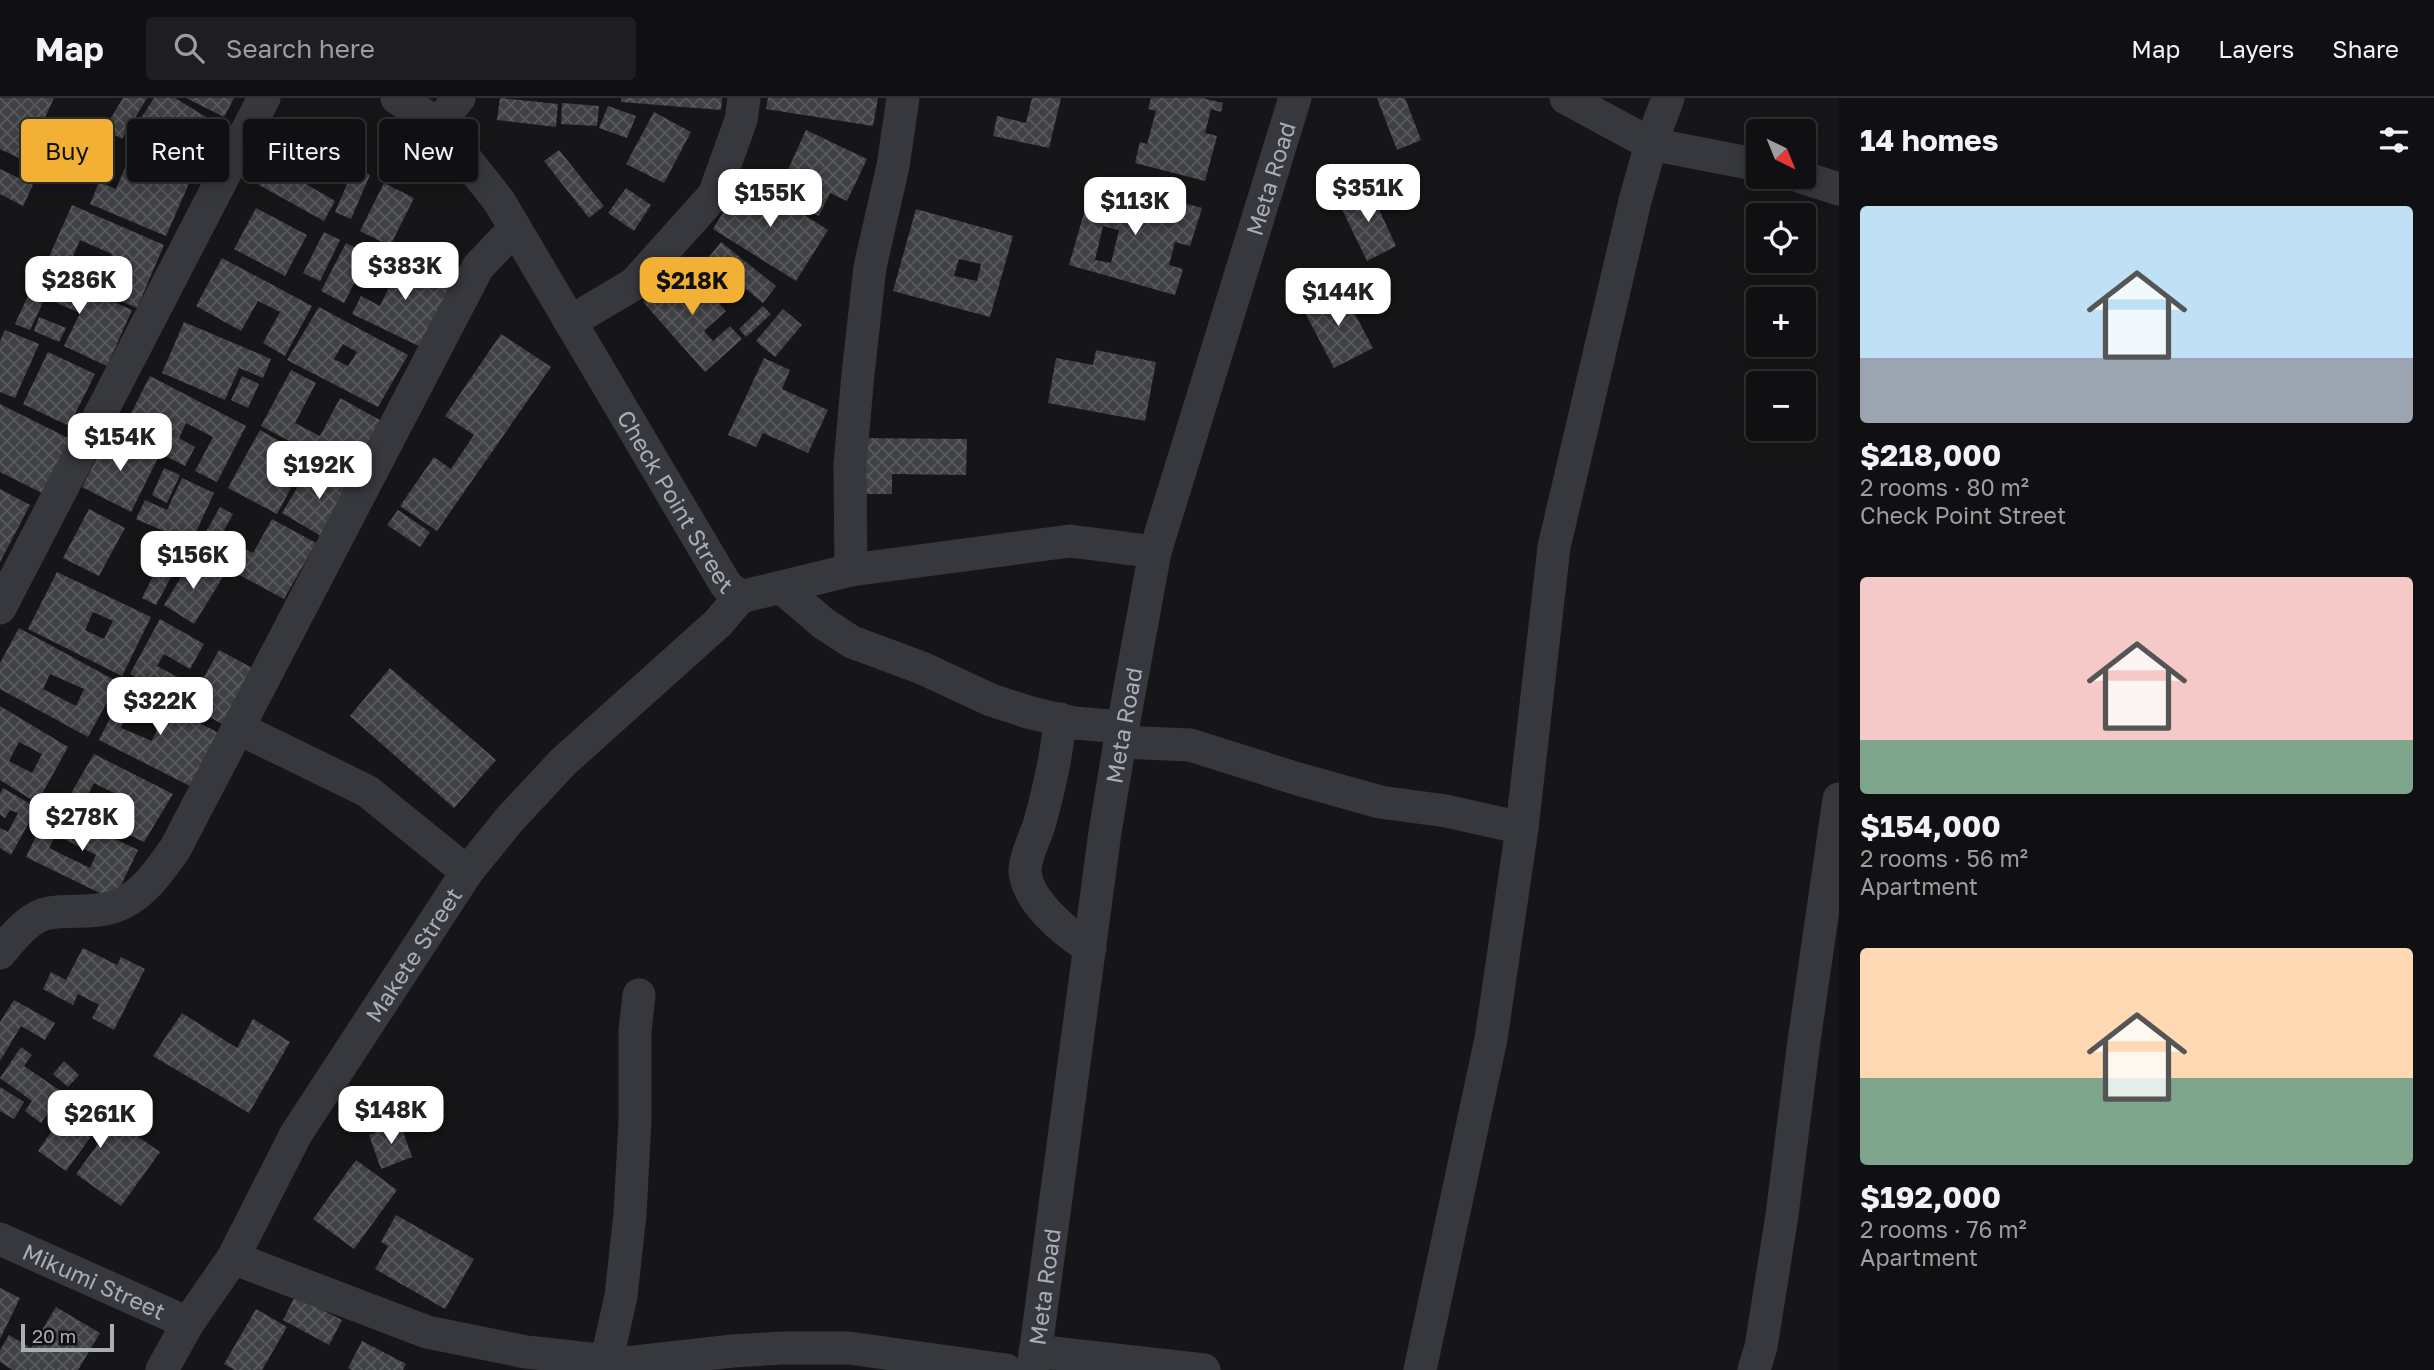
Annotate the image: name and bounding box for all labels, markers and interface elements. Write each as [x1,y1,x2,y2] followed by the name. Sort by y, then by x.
[146,17,636,80] search box
[35,29,104,68] text: Map
[170,29,208,67] icon: search
[226,33,375,64] text: Search here
[2131,34,2180,63] text: Map
[2218,34,2294,63] text: Layers
[2332,34,2399,63] text: Share
[1239,118,1301,239] street label: Meta Road
[21,119,113,182] chip: Buy
[127,119,229,182] chip: Rent
[243,119,365,182] chip: Filters
[379,119,478,182] chip: New
[1746,119,1816,189] north arrow
[1746,119,1816,441] map controls
[2375,121,2413,159] icon: filters
[1860,122,1999,158] text: 14 homes
[1319,164,1417,224] pin: $351K
[721,170,819,229] pin: $155K
[1332,173,1404,201] text: $351K
[734,178,806,206] text: $155K
[1086,178,1184,237] pin: $113K
[1100,186,1170,214] text: $113K
[1746,203,1816,273] button: locate
[356,242,454,302] pin: $383K
[368,251,442,279] text: $383K
[2074,252,2200,378] icon: home
[30,256,128,316] pin: $286K
[643,258,741,317] pin: $218K
[41,265,117,293] text: $286K
[656,266,728,294] text: $218K
[1289,268,1387,328] pin: $144K
[1302,277,1374,305] text: $144K
[1746,287,1816,357] button: +
[1746,371,1816,441] button: −
[612,405,739,599] street label: Check Point Street
[71,414,169,473] pin: $154K
[84,422,156,450] text: $154K
[1860,437,2001,473] text: $218,000
[270,442,368,501] pin: $192K
[283,450,355,478] text: $192K
[1860,473,2029,501] text: 2 rooms · 80 m²
[1860,501,2066,529] text: Check Point Street
[144,532,242,591] pin: $156K
[157,540,229,568] text: $156K
[2074,623,2200,749] icon: home
[1099,665,1147,786] street label: Meta Road
[111,678,209,737] pin: $322K
[123,686,197,714] text: $322K
[33,794,131,853] pin: $278K
[45,802,119,830] text: $278K
[1860,808,2001,844] text: $154,000
[1860,844,2028,872] text: 2 rooms · 56 m²
[1860,872,1978,900] text: Apartment
[359,882,467,1027] street label: Makete Street
[2074,994,2200,1120] icon: home
[342,1086,440,1146] pin: $148K
[51,1090,149,1150] pin: $261K
[354,1095,428,1123] text: $148K
[64,1099,136,1127] text: $261K
[1860,1179,2001,1215] text: $192,000
[1860,1215,2027,1243] text: 2 rooms · 76 m²
[1022,1227,1066,1347] street label: Meta Road
[18,1237,170,1325] street label: Mikumi Street
[1860,1243,1978,1271] text: Apartment
[21,1321,114,1353] scale bar
[32,1324,76,1347] text: 20 m

